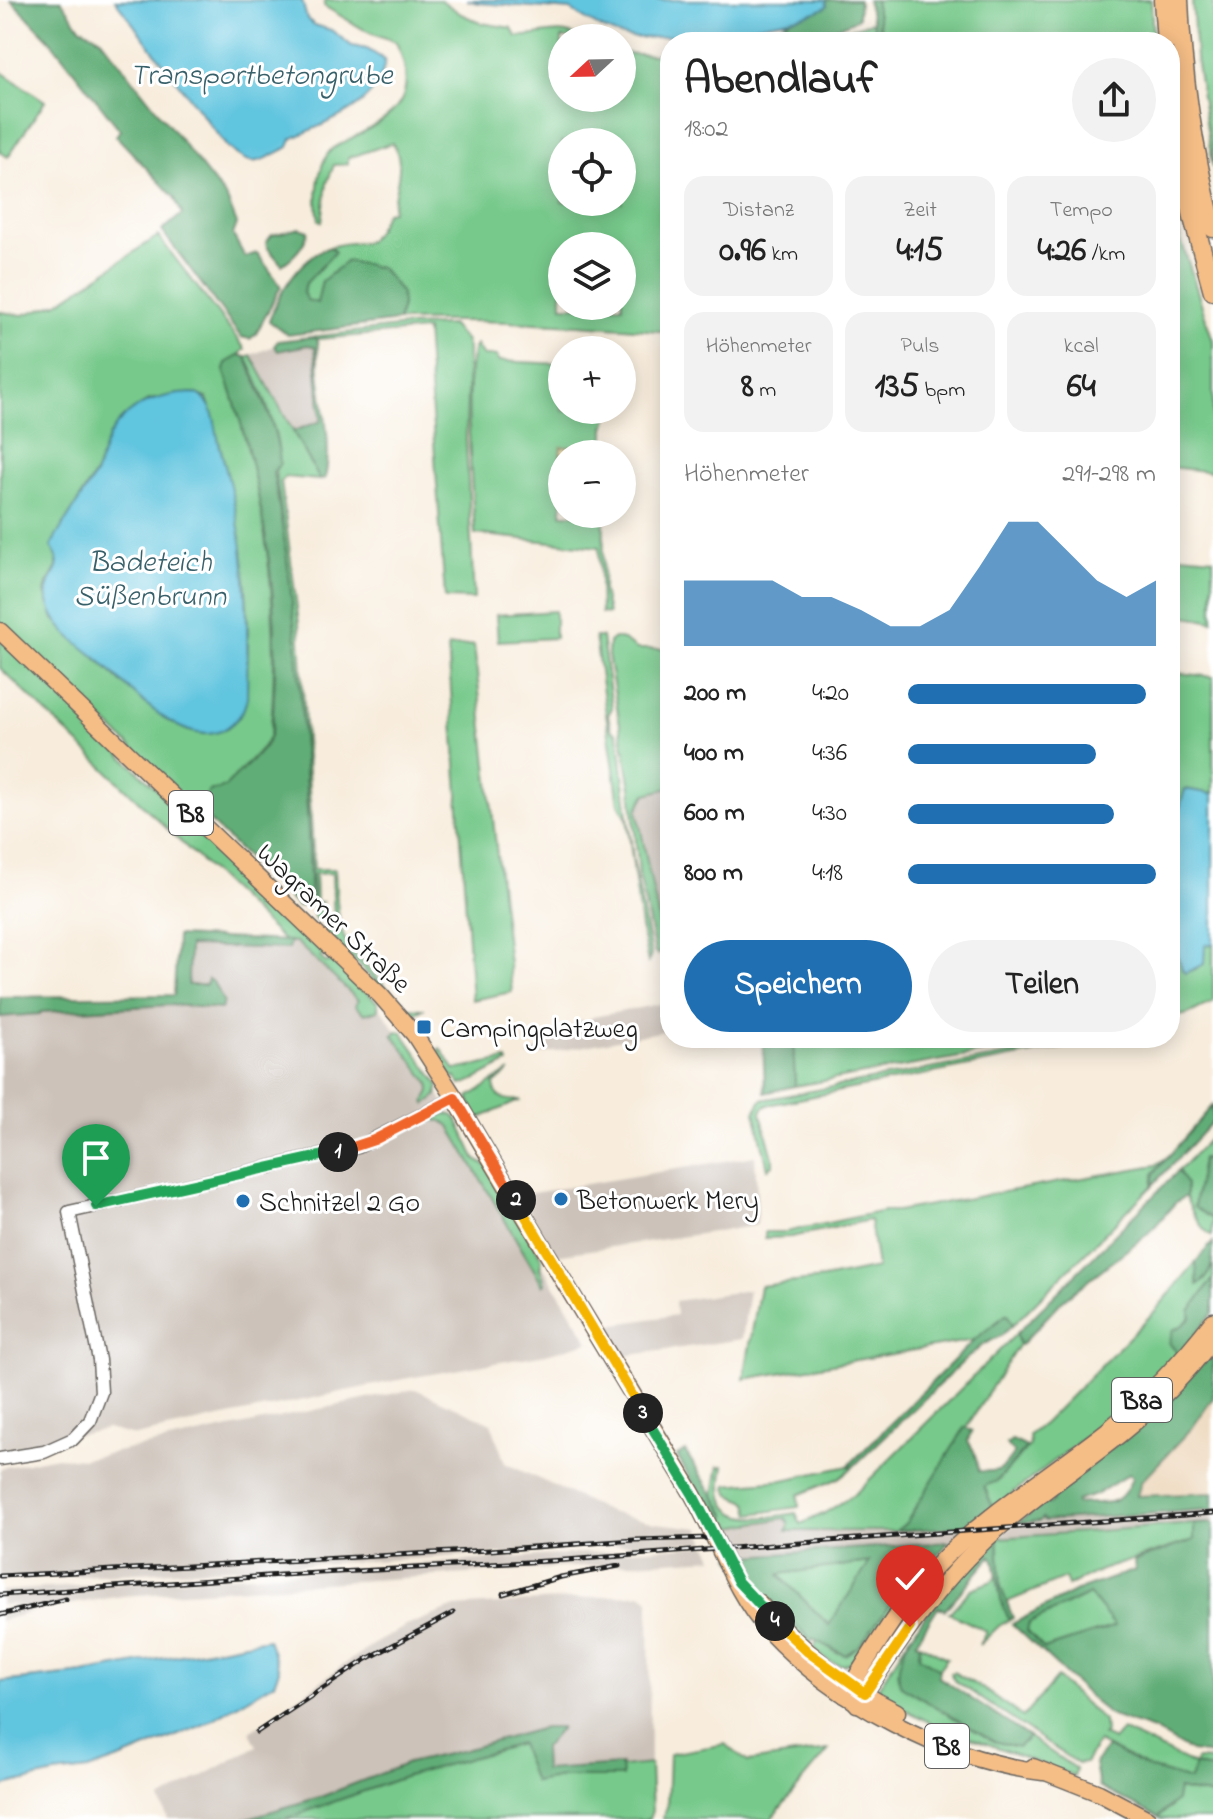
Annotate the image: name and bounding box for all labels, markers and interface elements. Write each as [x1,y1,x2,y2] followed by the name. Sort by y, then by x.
[548,24,636,112] north arrow
[548,24,636,528] map controls
[684,49,877,113] text: Abendlauf
[130,55,394,99] water label: Transportbetongrube
[1072,58,1156,142] button: share
[684,111,728,149] text: 18:02
[548,128,636,216] button: locate
[723,195,794,227] text: Distanz
[903,195,937,227] text: Zeit
[1050,195,1113,227] text: Tempo
[719,227,766,277] text: 0.96
[896,227,944,277] text: 4:15
[1037,227,1086,277] text: 4:26
[548,232,636,320] button: layers
[766,239,798,271] text: km
[1086,239,1125,271] text: /km
[706,331,812,363] text: Höhenmeter
[901,331,939,363] text: Puls
[1064,331,1099,363] text: kcal
[548,336,636,424] button: +
[741,363,754,413] text: 8
[875,363,919,413] text: 135
[1067,363,1096,413] text: 64
[754,375,776,407] text: m
[919,375,965,407] text: bpm
[548,440,636,528] button: −
[684,456,809,494] text: Höhenmeter
[1062,456,1156,494] text: 291–298 m
[74,542,227,620] water label: Badeteich Süßenbrunn
[684,675,746,713] text: 200 m
[812,675,849,713] text: 4:20
[684,735,744,773] text: 400 m
[812,735,847,773] text: 4:36
[169,791,213,835] road number: B8
[684,795,745,833] text: 600 m
[812,795,847,833] text: 4:30
[246,835,420,1005] street label: Wagramer Straße
[684,855,743,893] text: 800 m
[812,855,843,893] text: 4:18
[684,940,912,1032] button: Speichern
[928,940,1156,1032] button: Teilen
[440,1010,638,1051] place label: Campingplatzweg
[415,1018,433,1036] marker: Campingplatzweg
[62,1124,130,1206] pin
[318,1132,358,1172] pin: 1
[74,1136,118,1180] icon: arrive
[335,1136,342,1168] text: 1
[496,1180,536,1220] pin: 2
[576,1182,759,1223] place label: Betonwerk Mery
[259,1184,420,1225] place label: Schnitzel 2 Go
[511,1184,521,1216] text: 2
[552,1190,570,1208] marker: Betonwerk Mery
[234,1192,252,1210] marker: Schnitzel 2 Go
[1112,1378,1172,1422] road number: B8a
[623,1393,663,1433] pin: 3
[638,1397,648,1429] text: 3
[876,1545,944,1627] pin
[888,1557,932,1601] icon: check
[755,1601,795,1641] pin: 4
[770,1605,780,1637] text: 4
[925,1724,969,1768] road number: B8

